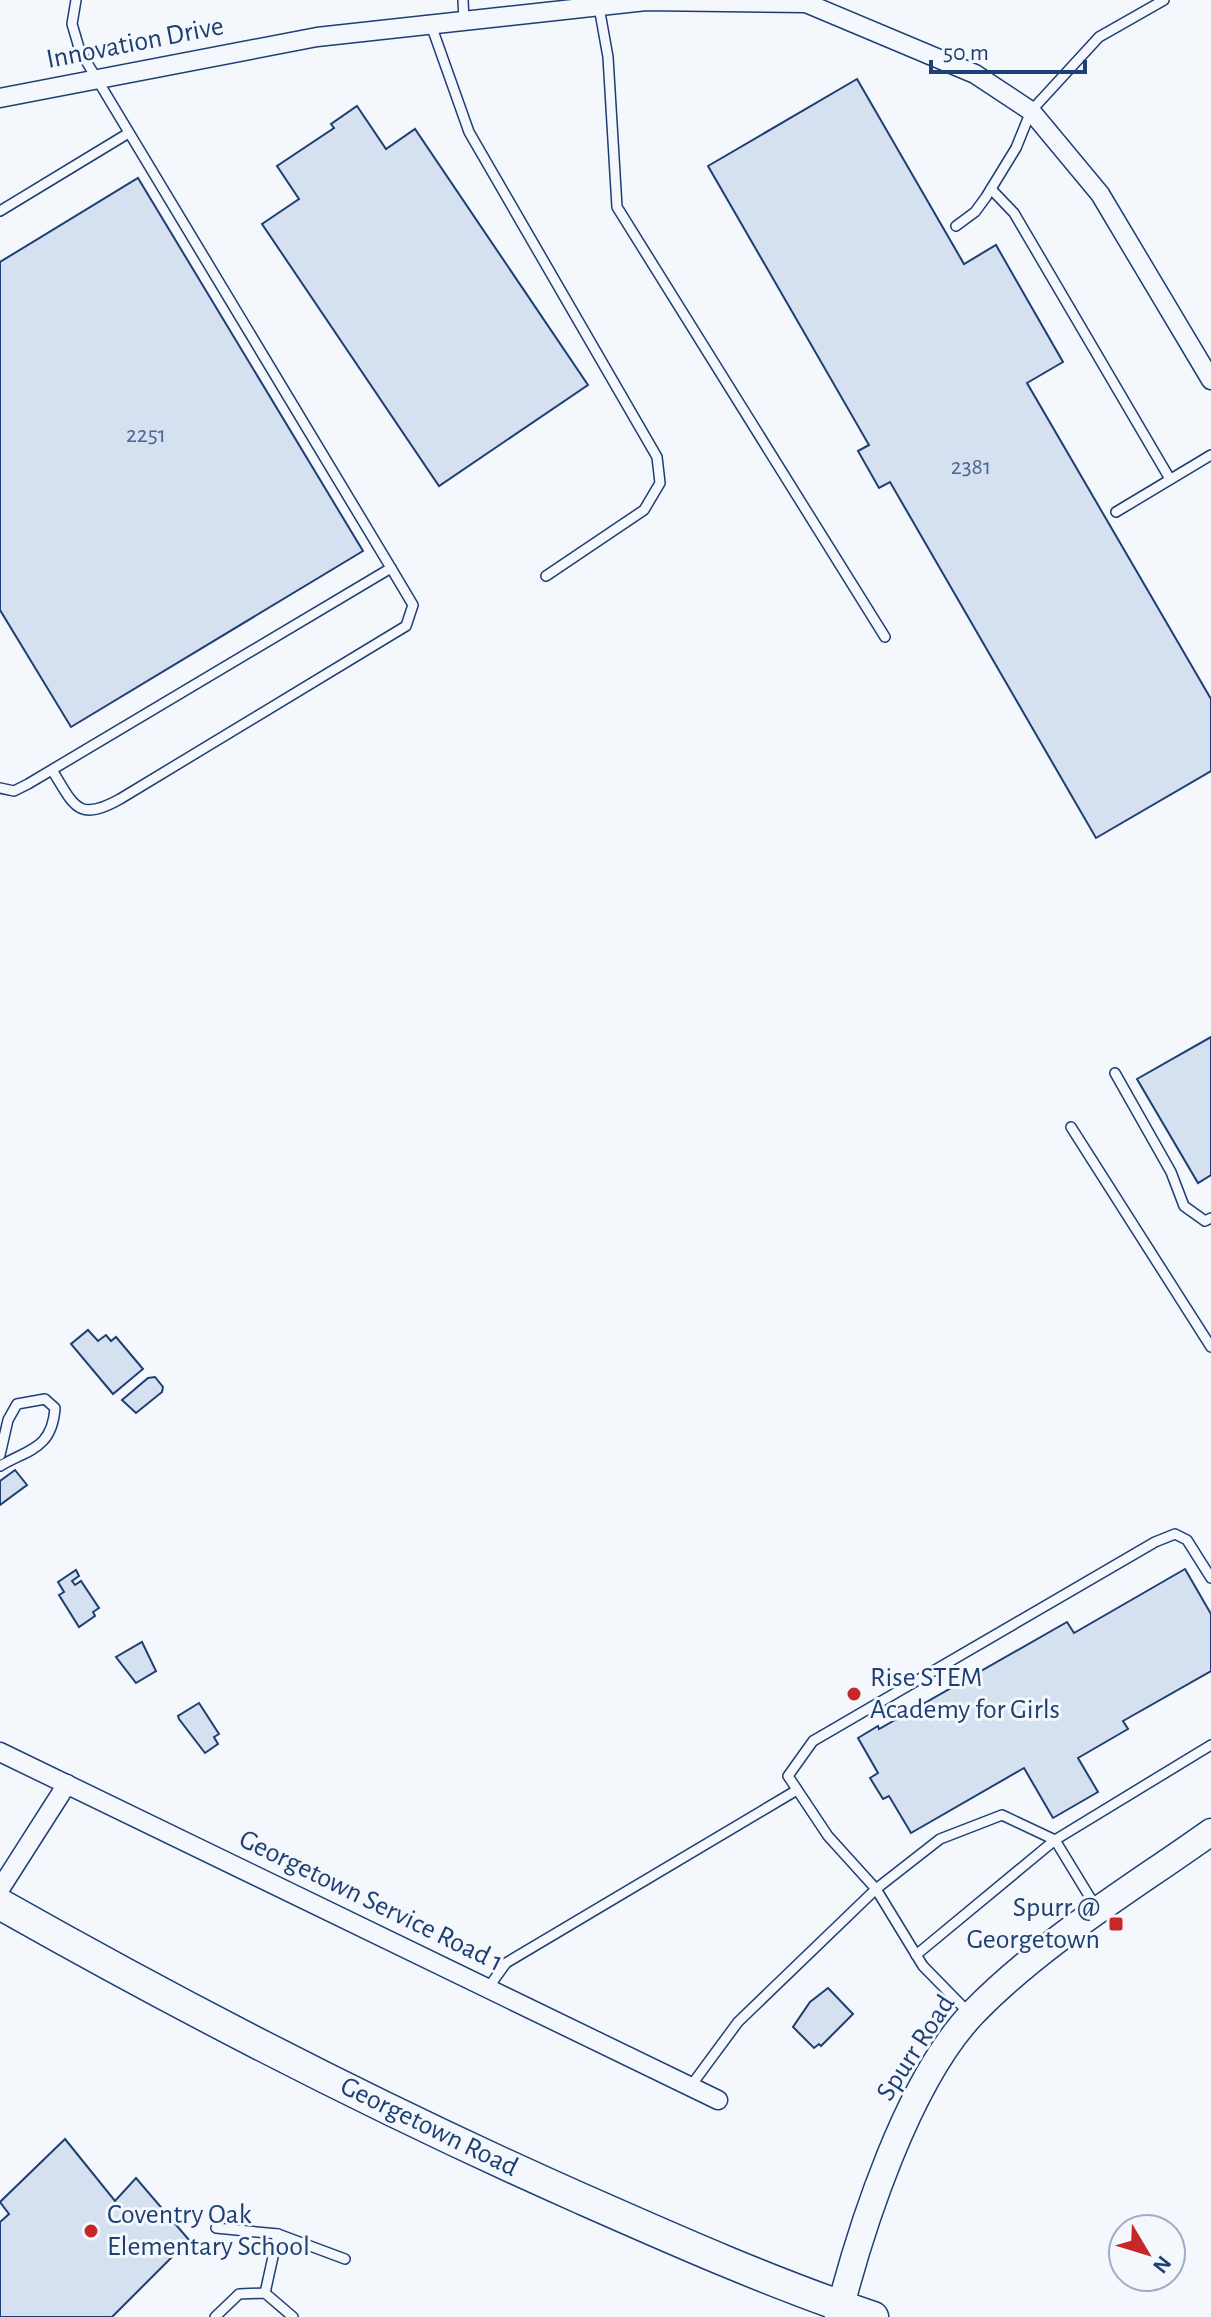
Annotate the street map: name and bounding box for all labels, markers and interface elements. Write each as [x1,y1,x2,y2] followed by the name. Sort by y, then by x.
[44,12,226,74] street label: Innovation Drive
[931,24,1085,74] scale bar
[943,41,989,65] text: 50 m
[126,423,166,447] house number: 2251
[951,455,991,479] house number: 2381
[870,1664,1060,1724] place label: Rise STEM Academy for Girls
[845,1685,863,1703] marker: Rise STEM Academy for Girls
[235,1825,507,1977] street label: Georgetown Service Road 1
[967,1894,1100,1954] place label: Spurr @ Georgetown
[1107,1915,1125,1933] marker: Spurr @ Georgetown
[872,1990,960,2106] street label: Spurr Road
[336,2072,522,2182] street label: Georgetown Road
[107,2201,310,2261] place label: Coventry Oak Elementary School
[1107,2213,1187,2293] north arrow
[82,2222,100,2240] marker: Coventry Oak Elementary School
[1149,2252,1175,2277] text: N

